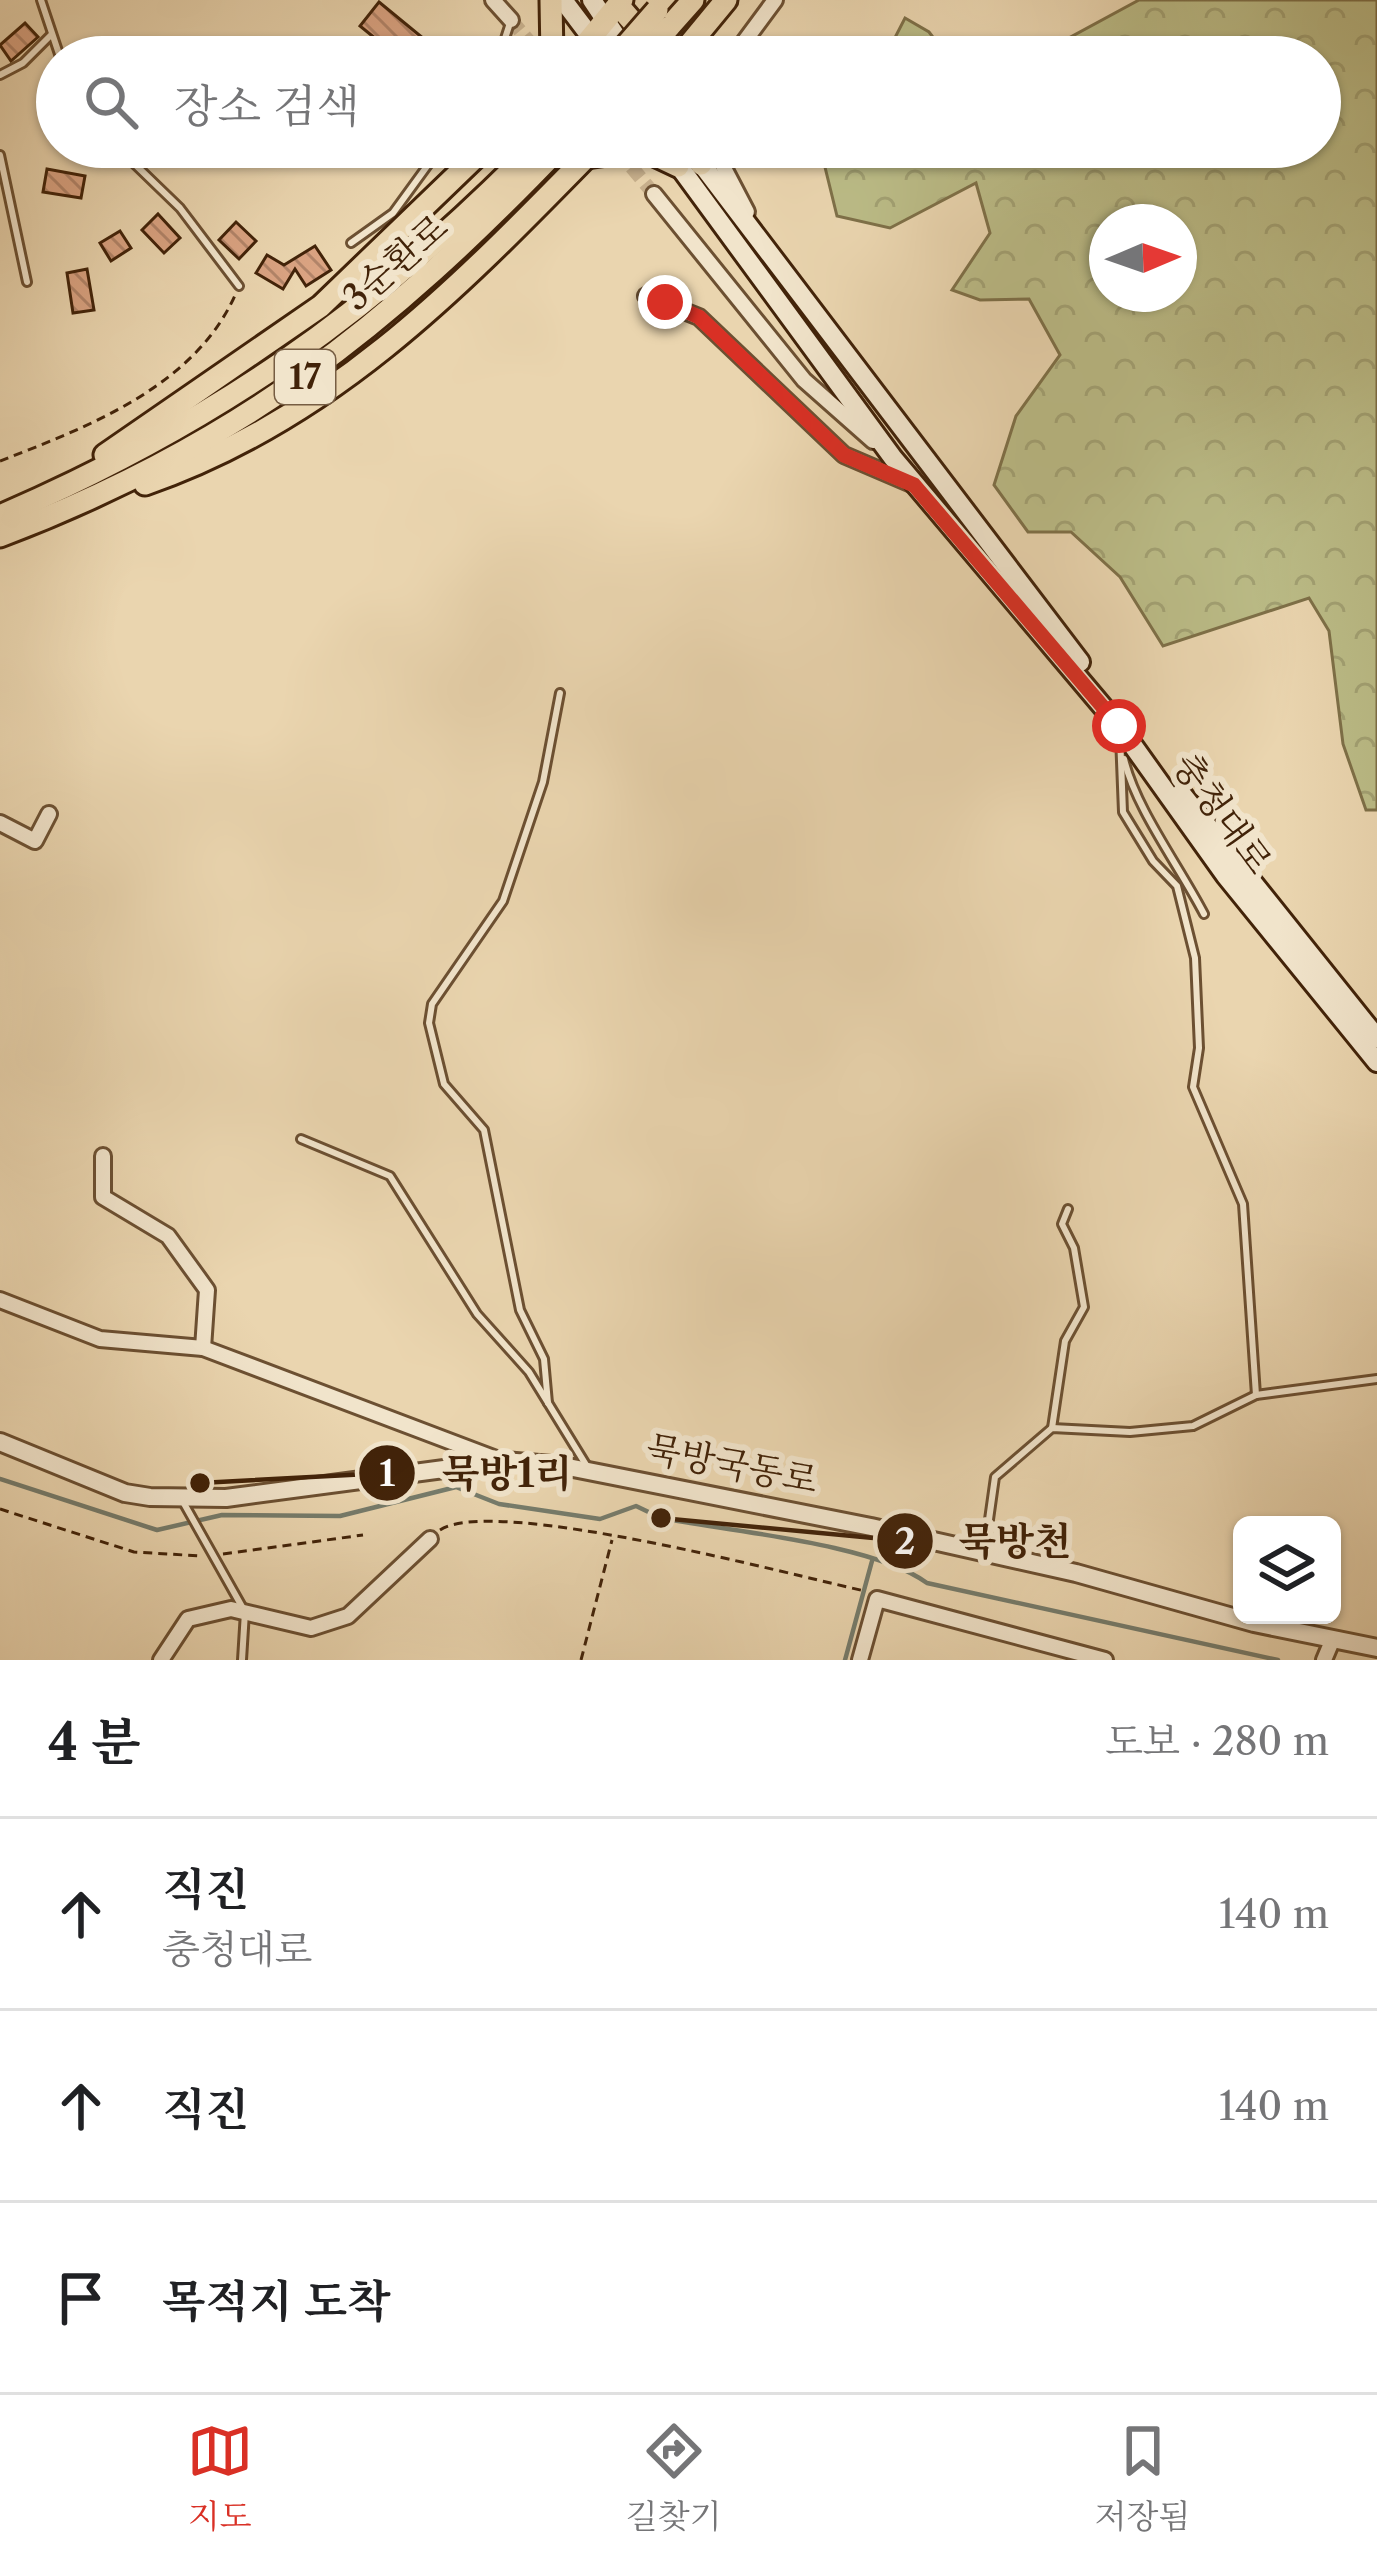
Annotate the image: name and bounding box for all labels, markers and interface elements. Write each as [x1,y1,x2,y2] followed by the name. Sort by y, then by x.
[36,36,1341,168] search box
[78,69,144,135] icon: search
[174,78,360,134] text: 장소 검색
[1089,204,1197,312] north arrow
[334,205,456,319] street label: 3순환로
[638,275,692,329] route end
[275,350,335,404] road number: 17
[1092,699,1146,753] route start
[1164,744,1282,882] street label: 충청대로
[642,1426,822,1502] street label: 묵방국동로
[357,1436,596,1511] callout: 묵방1리
[442,1449,572,1497] text: 묵방1리
[379,1451,395,1495] text: 1
[875,1504,1096,1579] callout: 묵방천
[1233,1516,1341,1624] map controls
[1233,1516,1341,1624] button: layers
[958,1517,1072,1565] text: 묵방천
[894,1519,916,1563] text: 2
[48,1711,140,1773] text: 4 분
[1105,1717,1329,1765] text: 도보 · 280 m
[162,1861,249,1917] text: 직진
[48,1881,114,1947] icon: ahead
[1219,1890,1329,1938] text: 140 m
[162,1925,313,1973] text: 충청대로
[48,2073,114,2139] icon: ahead
[162,2081,249,2137] text: 직진
[1219,2082,1329,2130] text: 140 m
[48,2265,114,2331] icon: arrive
[162,2273,391,2329] text: 목적지 도착
[187,2418,253,2537] tab: 지도
[626,2418,721,2537] tab: 길찾기
[1095,2418,1190,2537] tab: 저장됨

